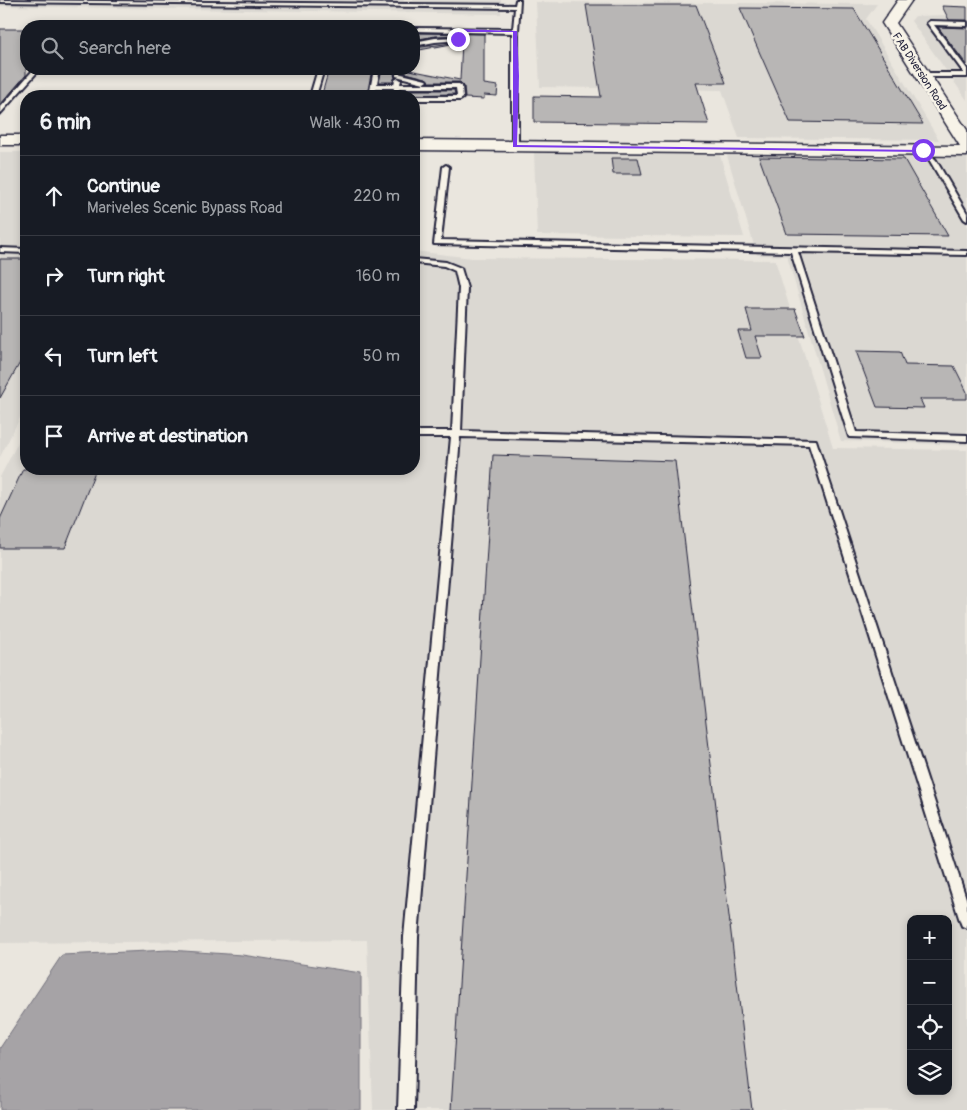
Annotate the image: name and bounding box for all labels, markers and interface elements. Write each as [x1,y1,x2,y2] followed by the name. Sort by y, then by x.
[20,20,420,75] search box
[447,28,470,51] route end
[890,30,949,112] street label: FAB Diversion Road
[38,34,66,62] icon: search
[78,36,171,60] text: Search here
[40,109,91,136] text: 6 min
[309,113,400,133] text: Walk · 430 m
[912,139,935,162] route start
[87,174,160,198] text: Continue
[40,182,68,210] icon: ahead
[354,186,400,206] text: 220 m
[87,198,283,218] text: Mariveles Scenic Bypass Road
[40,262,68,290] icon: right
[87,264,165,288] text: Turn right
[356,266,400,286] text: 160 m
[40,342,68,370] icon: left
[87,344,157,368] text: Turn left
[363,346,400,366] text: 50 m
[40,422,68,450] icon: arrive
[87,424,248,448] text: Arrive at destination
[907,915,952,1095] map controls
[907,915,952,960] button: +
[907,960,952,1005] button: −
[907,1005,952,1050] button: locate
[907,1050,952,1095] button: layers

